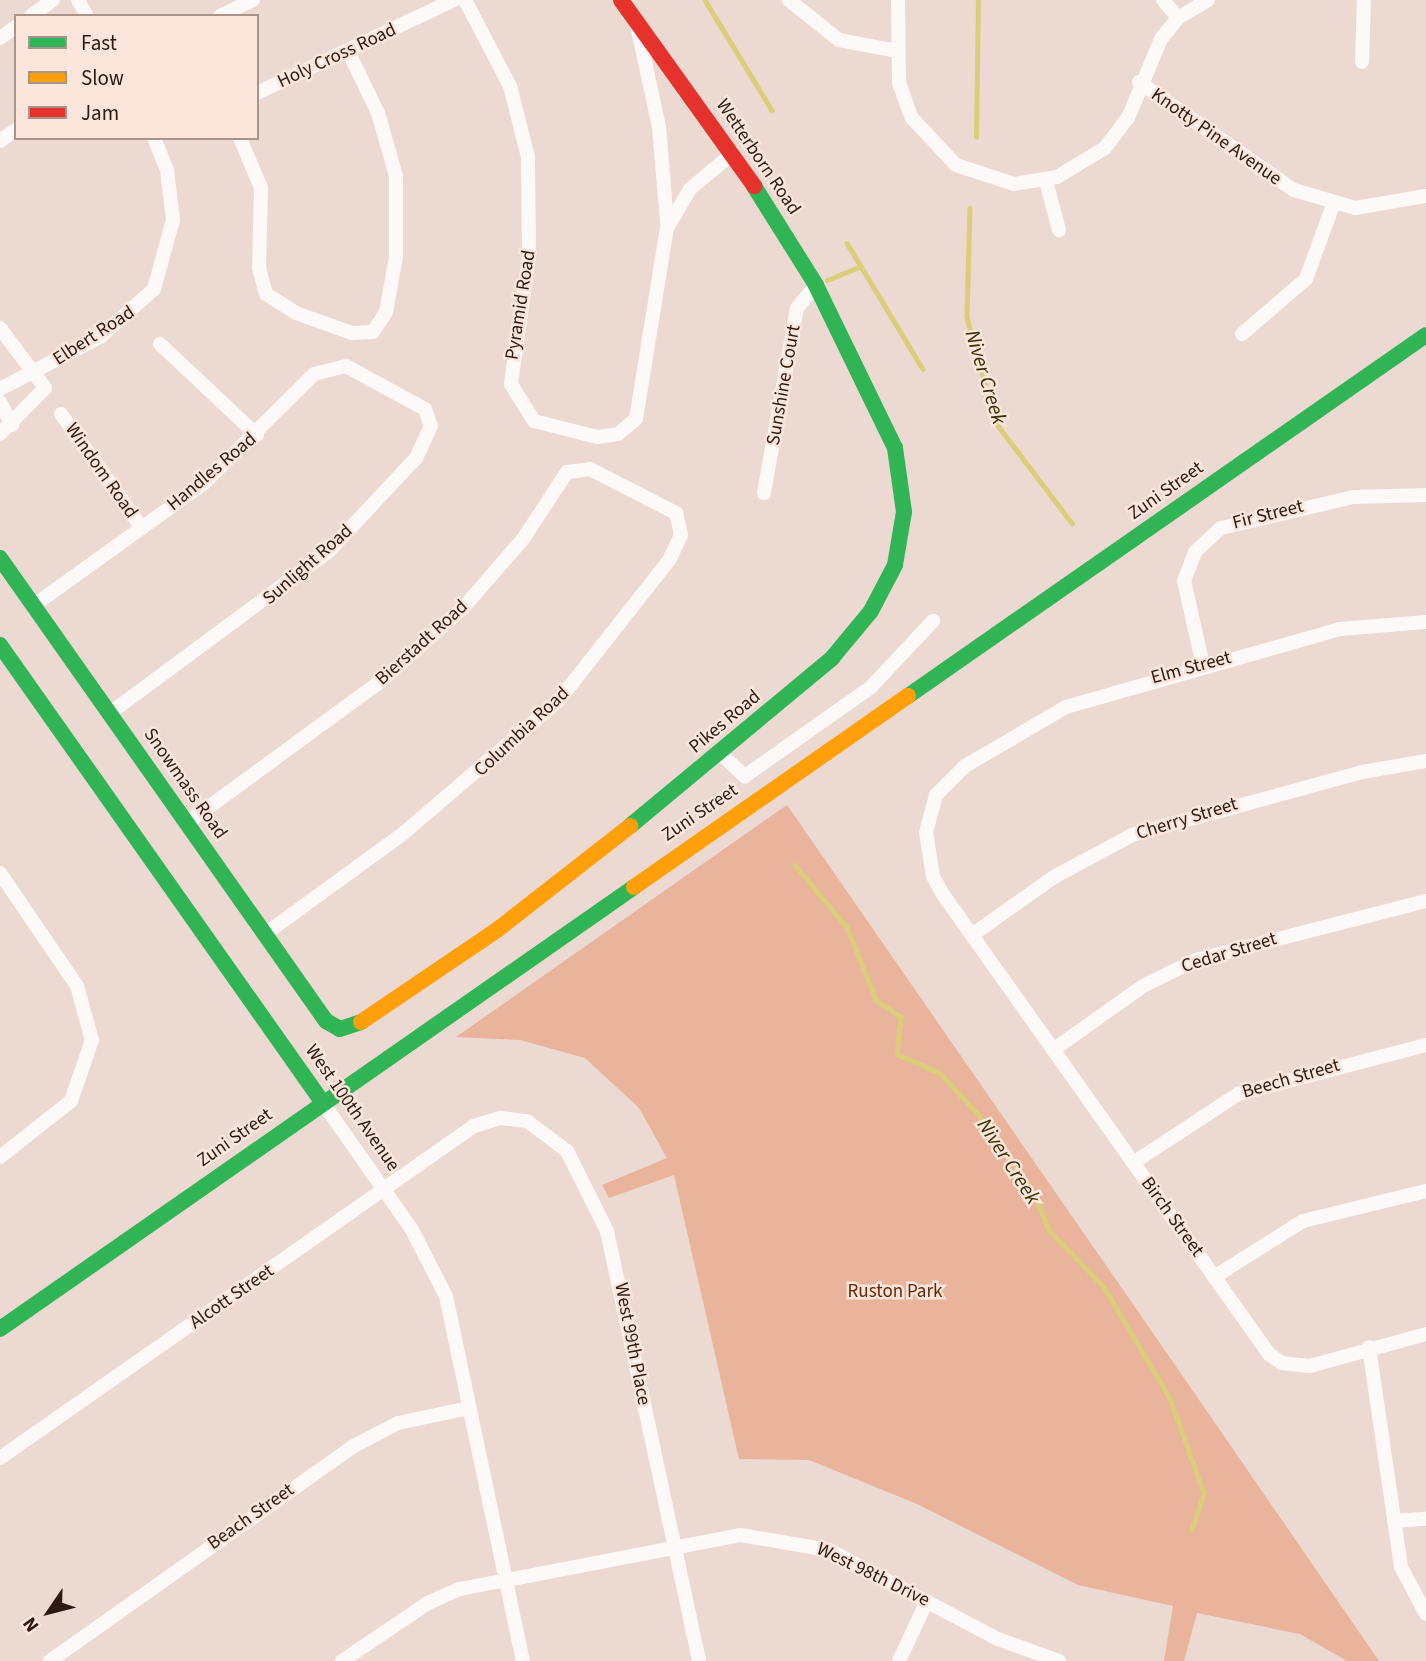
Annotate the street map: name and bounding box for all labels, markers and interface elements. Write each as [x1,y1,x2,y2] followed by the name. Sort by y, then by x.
[14,14,259,140] legend
[274,19,400,93] street label: Holy Cross Road
[81,28,117,58] text: Fast
[81,63,124,93] text: Slow
[1146,83,1286,191] street label: Knotty Pine Avenue
[711,95,805,219] street label: Wetterborn Road
[81,98,119,128] text: Jam
[501,248,541,362] street label: Pyramid Road
[49,301,139,371] street label: Elbert Road
[762,323,806,447] street label: Sunshine Court
[960,327,1012,427] water label: Niver Creek
[60,419,142,523] street label: Windom Road
[163,428,261,516] street label: Handles Road
[1124,457,1208,525] street label: Zuni Street
[1230,495,1306,535] street label: Fir Street
[259,520,357,610] street label: Sunlight Road
[371,596,473,690] street label: Bierstadt Road
[1148,646,1234,690] street label: Elm Street
[470,682,574,782] street label: Columbia Road
[685,685,765,759] street label: Pikes Road
[138,724,232,844] street label: Snowmass Road
[658,779,742,847] street label: Zuni Street
[1134,793,1240,845] street label: Cherry Street
[1179,928,1279,978] street label: Cedar Street
[300,1040,404,1176] street label: West 100th Avenue
[1240,1054,1342,1104] street label: Beech Street
[193,1104,277,1172] street label: Zuni Street
[972,1113,1046,1209] water label: Niver Creek
[1136,1173,1208,1261] street label: Birch Street
[186,1260,278,1334] street label: Alcott Street
[609,1281,655,1407] street label: West 99th Place
[848,1281,942,1303] park label: Ruston Park
[203,1479,299,1555] street label: Beach Street
[813,1538,933,1612] street label: West 98th Drive
[14,1577,84,1647] north arrow
[17,1611,46,1637] text: N

